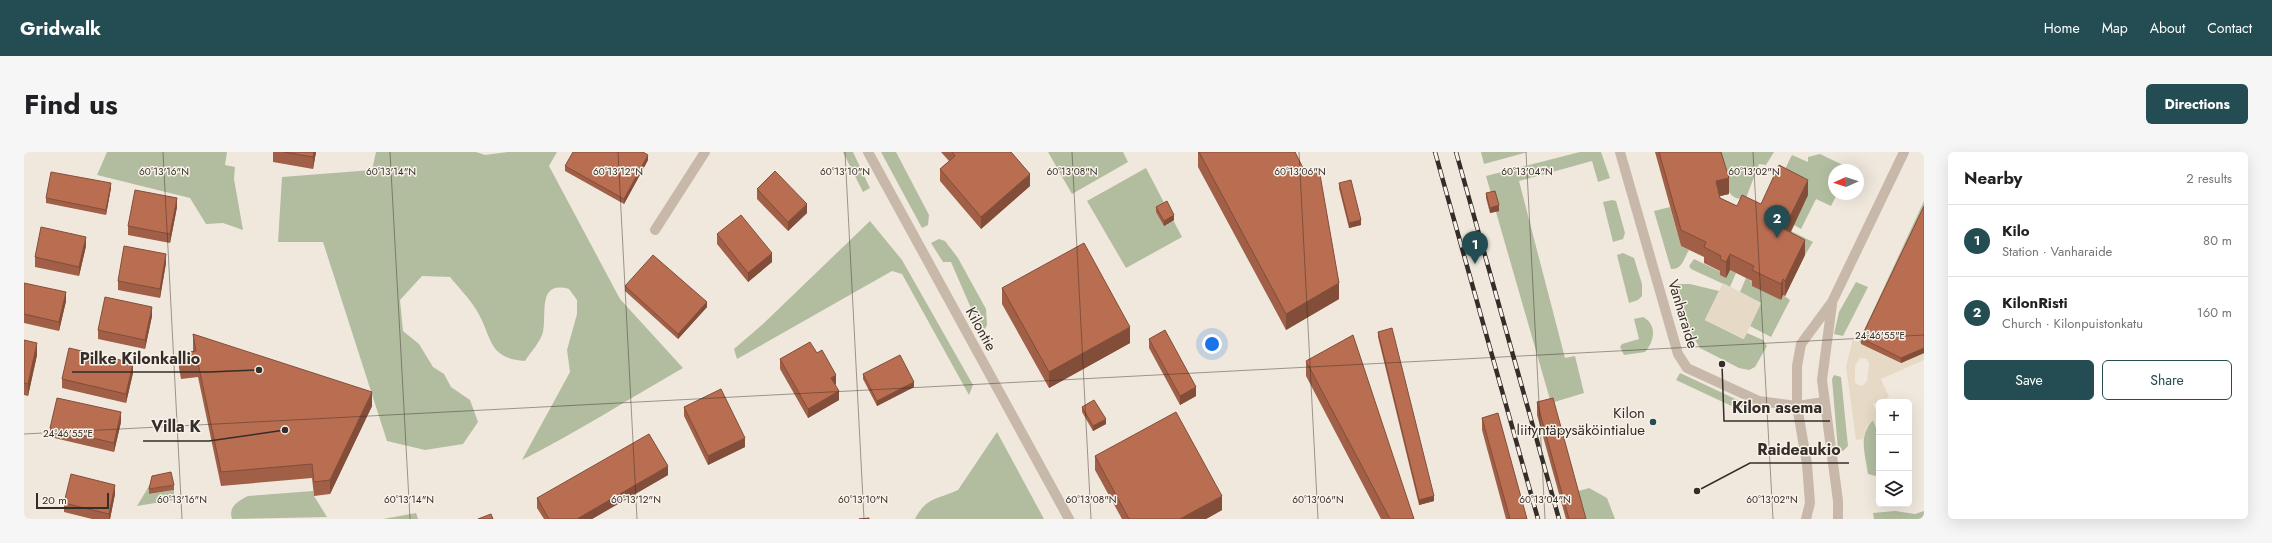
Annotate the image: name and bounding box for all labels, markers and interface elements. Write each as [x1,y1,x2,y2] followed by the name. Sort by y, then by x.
[20,15,101,42] text: Gridwalk
[2044,18,2080,38] text: Home
[2102,18,2128,38] text: Map
[2150,18,2185,38] text: About
[2207,18,2252,38] text: Contact
[24,84,118,125] text: Find us
[2146,84,2248,124] button: Directions
[139,164,189,179] text: 60°13'16"N
[366,164,416,179] text: 60°13'14"N
[593,164,643,179] text: 60°13'12"N
[820,164,870,179] text: 60°13'10"N
[1046,164,1098,179] text: 60°13'08"N
[1274,164,1326,179] text: 60°13'06"N
[1501,164,1553,179] text: 60°13'04"N
[1728,164,1780,179] text: 60°13'02"N
[1828,164,1864,200] north arrow
[1964,166,2022,190] text: Nearby
[2186,169,2232,188] text: 2 results
[1764,205,1790,238] pin: 2
[2002,220,2030,242] text: Kilo
[1462,231,1488,264] pin: 1
[1974,231,1980,250] text: 1
[2203,231,2232,250] text: 80 m
[2002,242,2112,261] text: Station · Vanharaide
[1662,277,1704,351] street label: Vanharaide
[2002,292,2068,314] text: KilonRisti
[960,303,1002,355] street label: Kilontie
[1973,303,1981,322] text: 2
[2197,303,2232,322] text: 160 m
[2002,314,2143,333] text: Church · Kilonpuistonkatu
[1855,328,1905,343] text: 24°46'55"E
[1202,334,1222,354] your location
[72,344,209,372] callout: Pilke Kilonkallio
[80,347,200,370] text: Pilke Kilonkallio
[1964,360,2094,400] button: Save
[2102,360,2232,400] button: Share
[1724,393,1830,421] callout: Kilon asema
[1732,396,1822,419] text: Kilon asema
[1876,399,1912,507] map controls
[1876,399,1912,435] button: +
[1516,402,1645,441] place label: Kilon liityntäpysäköintialue
[143,413,209,441] callout: Villa K
[150,415,202,438] text: Villa K
[1648,417,1658,427] marker: Kilon liityntäpysäköintialue
[43,426,93,441] text: 24°46'55"E
[1750,435,1849,463] callout: Raideaukio
[1876,435,1912,471] button: −
[1757,438,1841,461] text: Raideaukio
[1876,471,1912,507] button: layers
[36,491,109,510] scale bar
[42,492,67,508] text: 20 m
[157,492,207,507] text: 60°13'16"N
[384,492,434,507] text: 60°13'14"N
[611,492,661,507] text: 60°13'12"N
[838,492,888,507] text: 60°13'10"N
[1065,492,1117,507] text: 60°13'08"N
[1292,492,1344,507] text: 60°13'06"N
[1519,492,1571,507] text: 60°13'04"N
[1746,492,1798,507] text: 60°13'02"N

